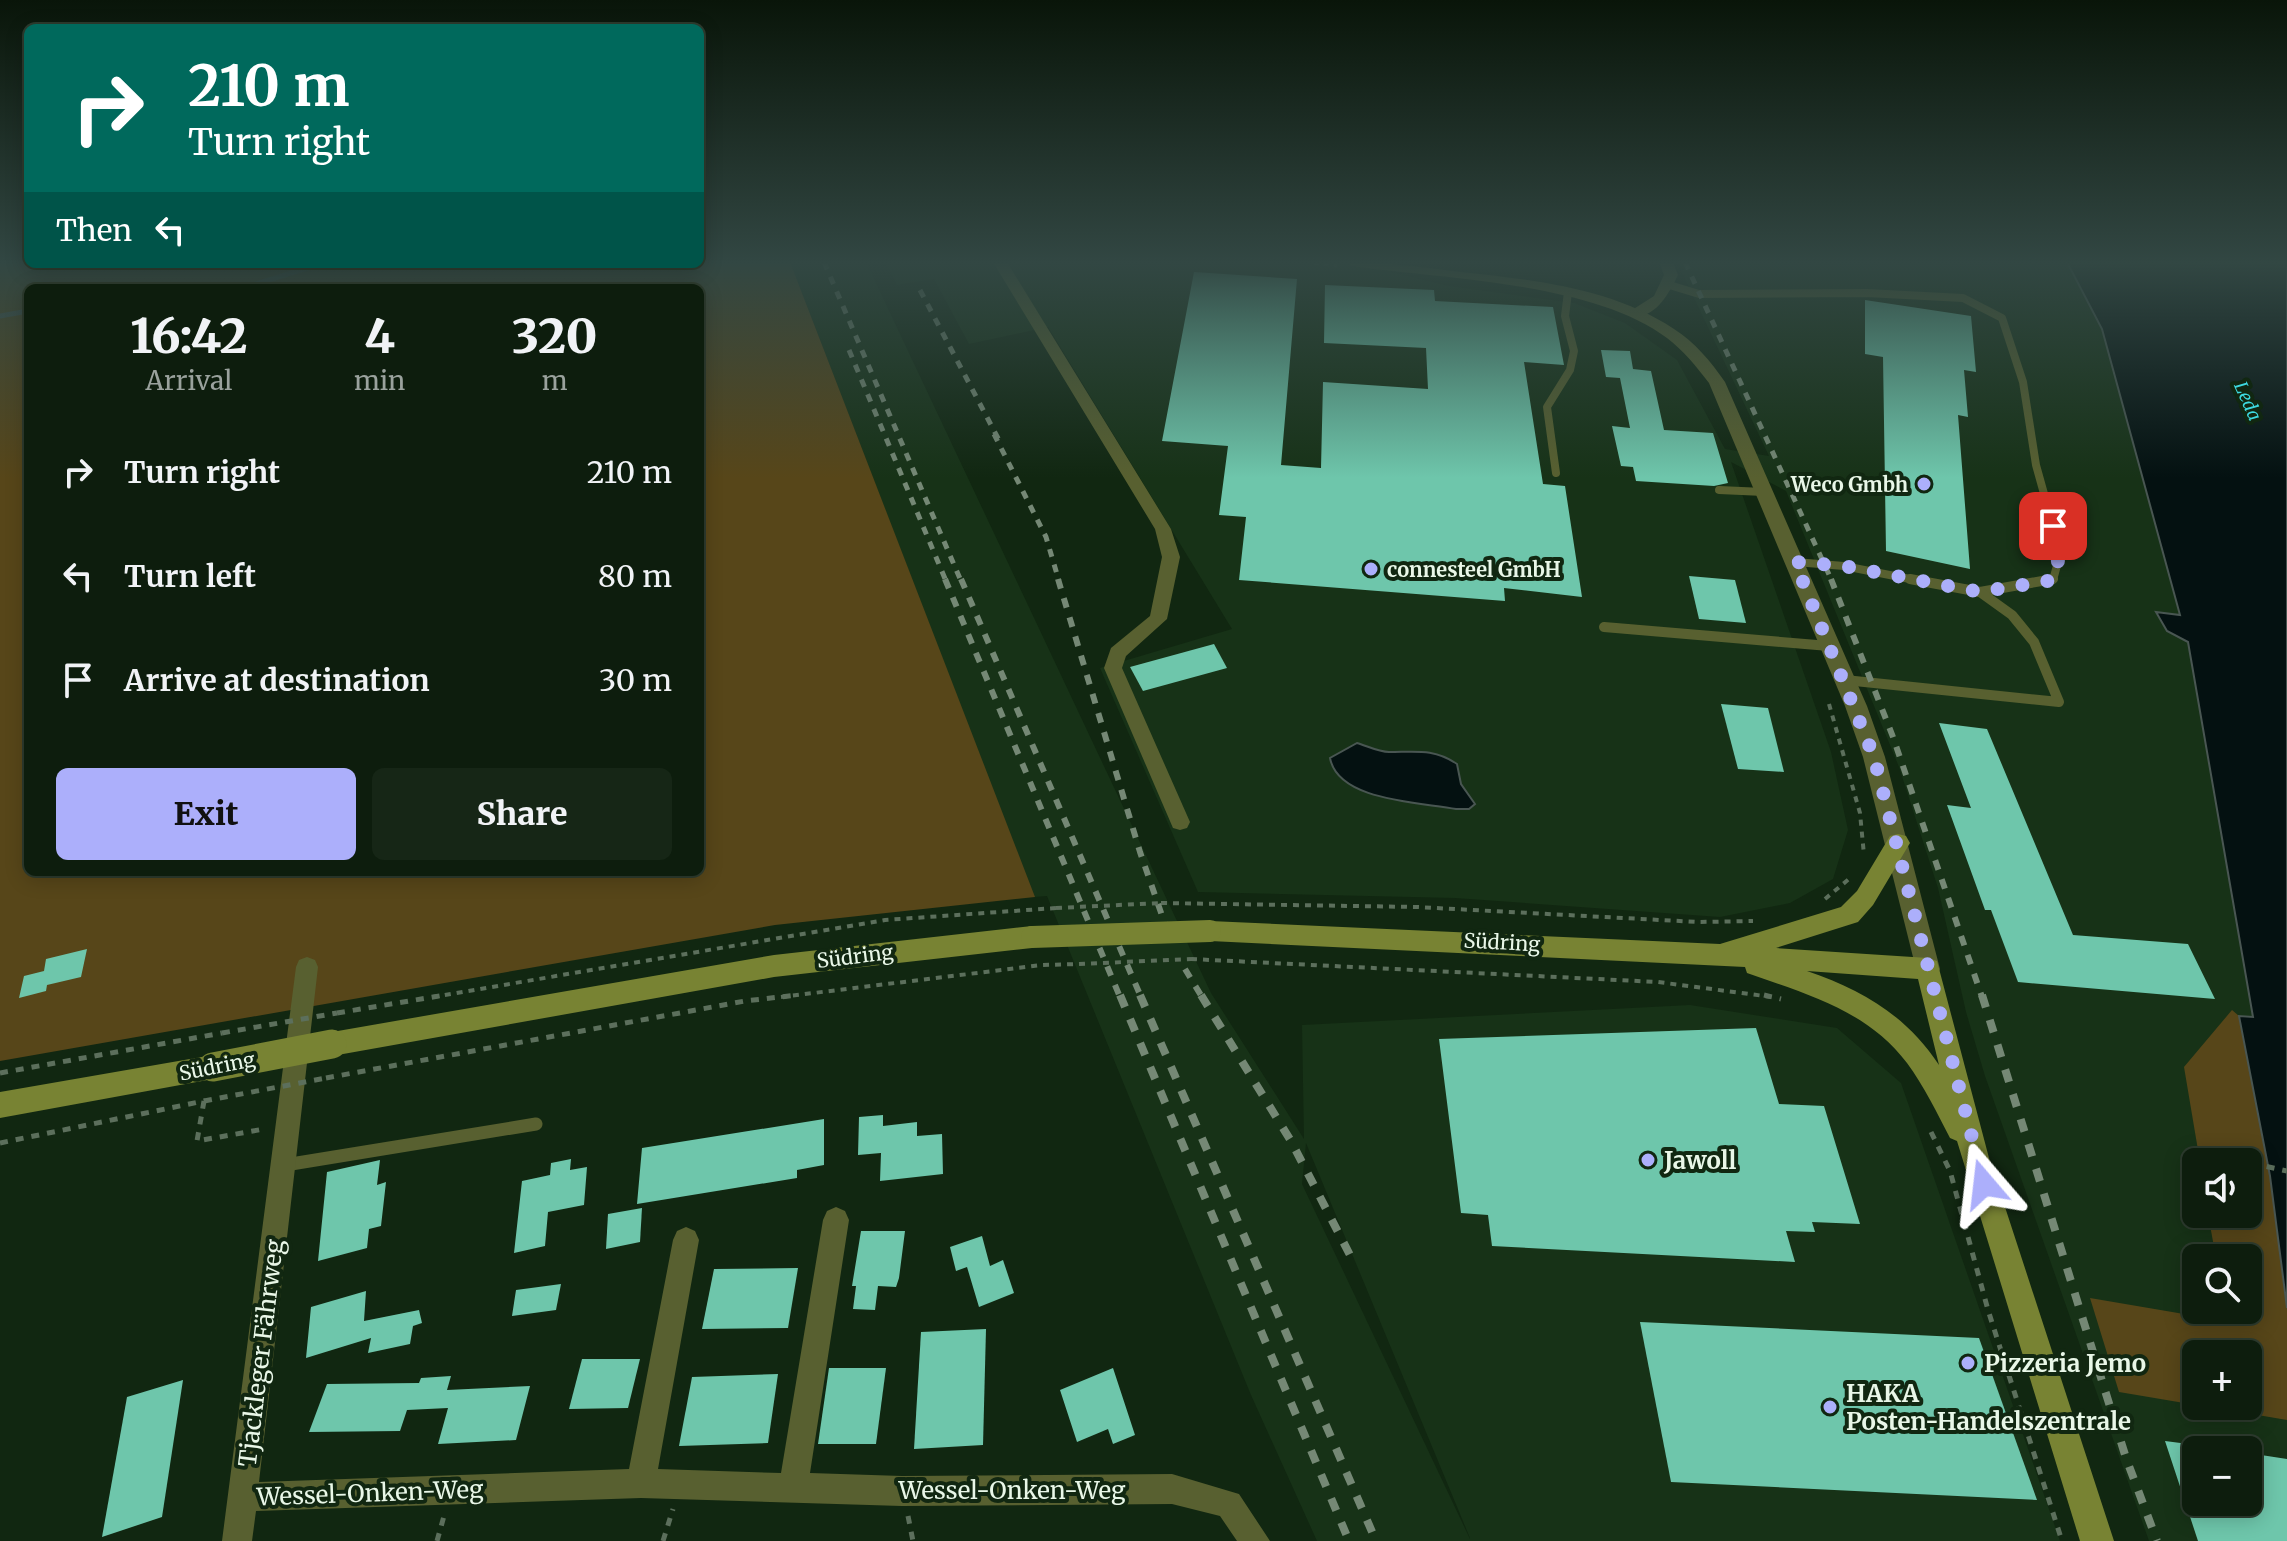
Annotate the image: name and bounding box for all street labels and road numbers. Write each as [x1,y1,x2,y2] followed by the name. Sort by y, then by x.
[1463,928,1541,956] street label: Südring
[815,939,895,973] street label: Südring
[177,1046,257,1086] street label: Südring
[232,1237,290,1468] street label: Tjackleger Fährweg
[255,1474,484,1512] street label: Wessel-Onken-Weg
[898,1475,1126,1506] street label: Wessel-Onken-Weg

